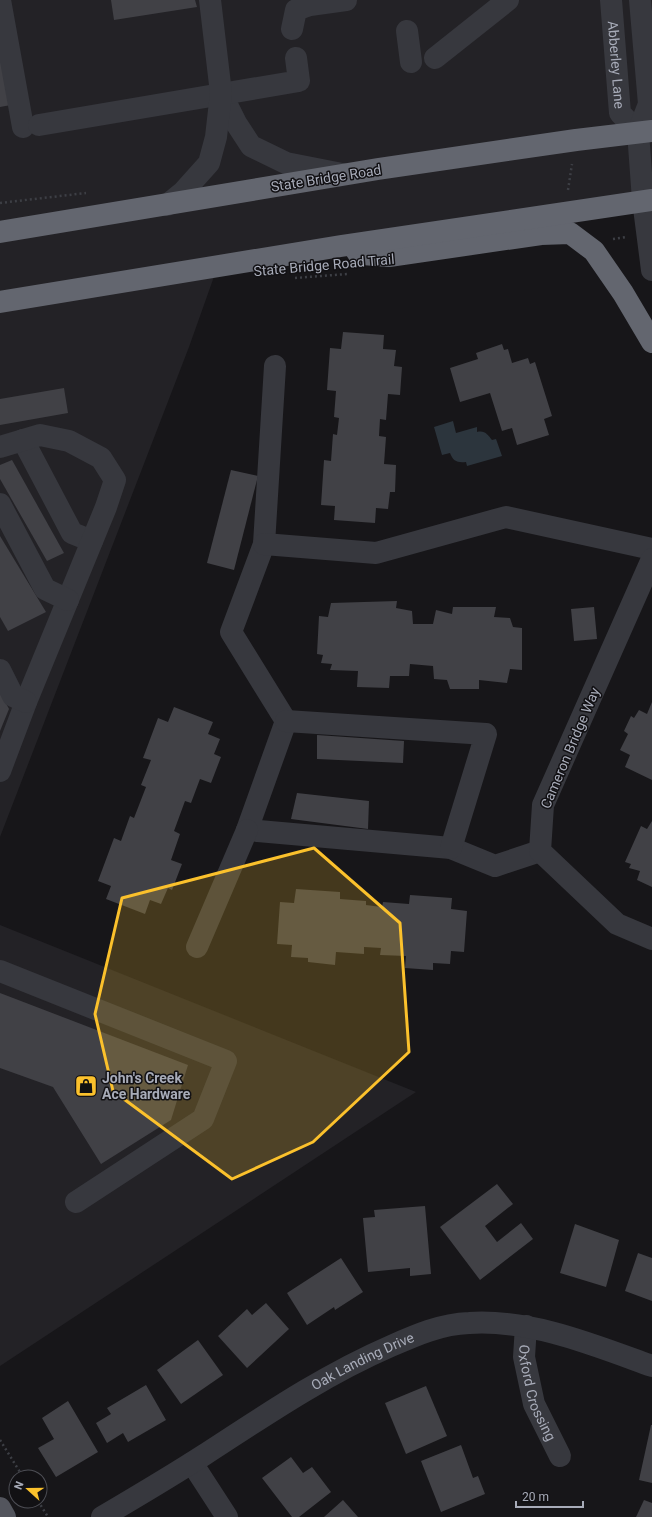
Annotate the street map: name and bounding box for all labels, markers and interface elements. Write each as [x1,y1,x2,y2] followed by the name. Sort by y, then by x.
[605,20,628,109] street label: Abberley Lane
[270,161,382,195] street label: State Bridge Road
[253,251,395,279] street label: State Bridge Road Trail
[537,685,603,811] street label: Cameron Bridge Way
[102,1070,191,1102] place label: John's Creek Ace Hardware
[73,1073,99,1099] shop icon: John's Creek Ace Hardware
[308,1329,416,1393] street label: Oak Landing Drive
[516,1344,559,1444] street label: Oxford Crossing
[8,1469,48,1509] north arrow
[12,1479,27,1492] text: N
[516,1483,583,1509] scale bar
[522,1490,549,1504] text: 20 m

